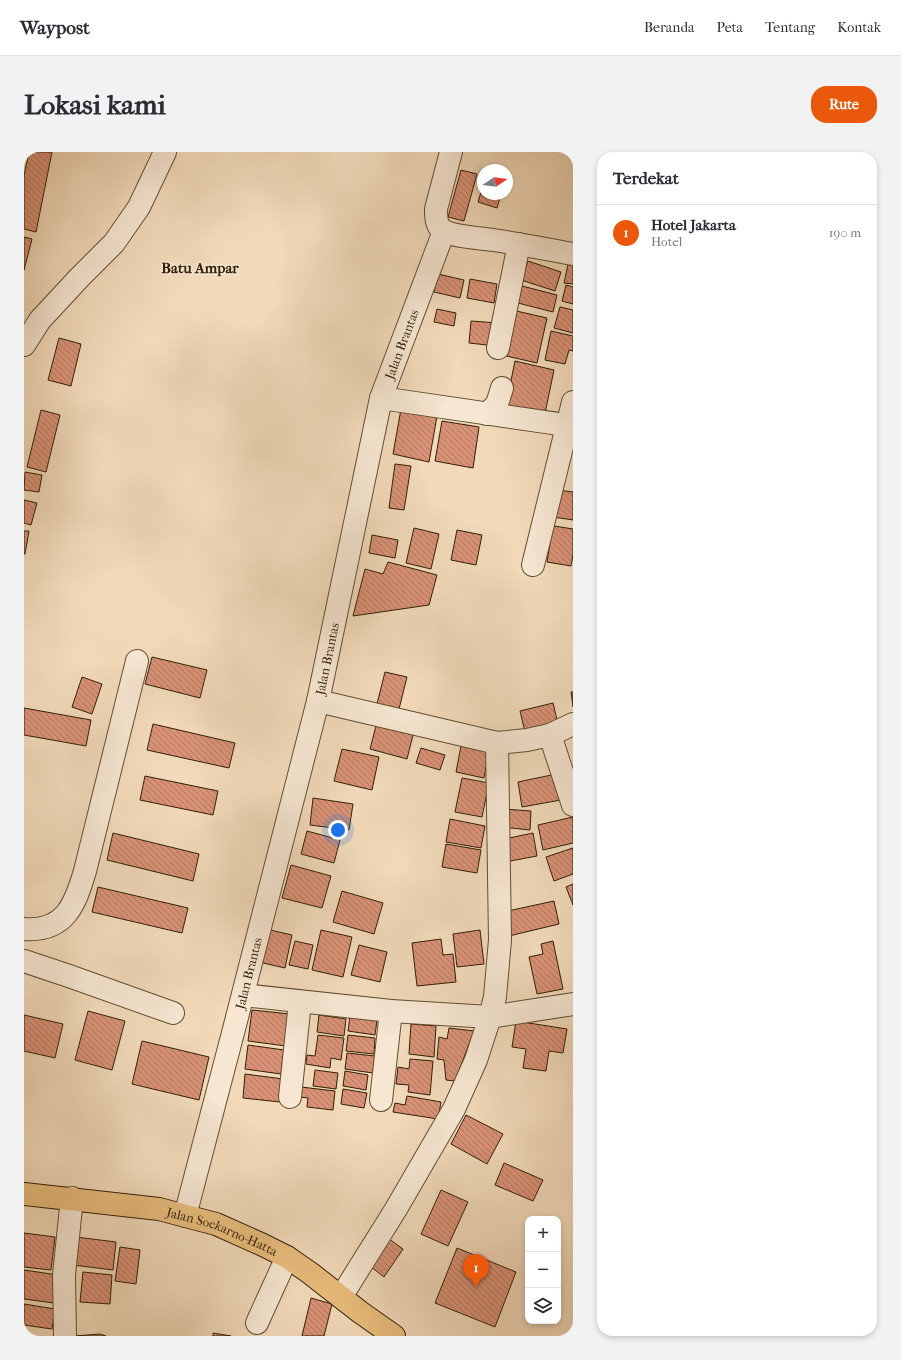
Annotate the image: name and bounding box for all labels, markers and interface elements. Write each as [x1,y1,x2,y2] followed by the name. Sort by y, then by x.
[20,17,90,39] text: Waypost
[644,19,695,36] text: Beranda
[717,19,743,36] text: Peta
[765,19,815,36] text: Tentang
[837,19,881,36] text: Kontak
[811,86,877,123] button: Rute
[24,88,166,121] text: Lokasi kami
[477,164,513,200] north arrow
[613,168,679,188] text: Terdekat
[651,216,736,234] text: Hotel Jakarta
[624,225,628,240] text: 1
[829,225,861,240] text: 190 m
[651,234,682,249] text: Hotel
[161,259,239,277] district label: Batu Ampar
[381,307,422,382] street label: Jalan Brantas
[312,621,342,697] street label: Jalan Brantas
[328,820,348,840] your location
[232,936,265,1012] street label: Jalan Brantas
[164,1204,281,1260] street label: Jalan Soekarno-Hatta
[525,1216,561,1324] map controls
[525,1216,561,1252] button: +
[525,1252,561,1288] button: −
[463,1254,489,1287] pin: 1
[525,1288,561,1324] button: layers

